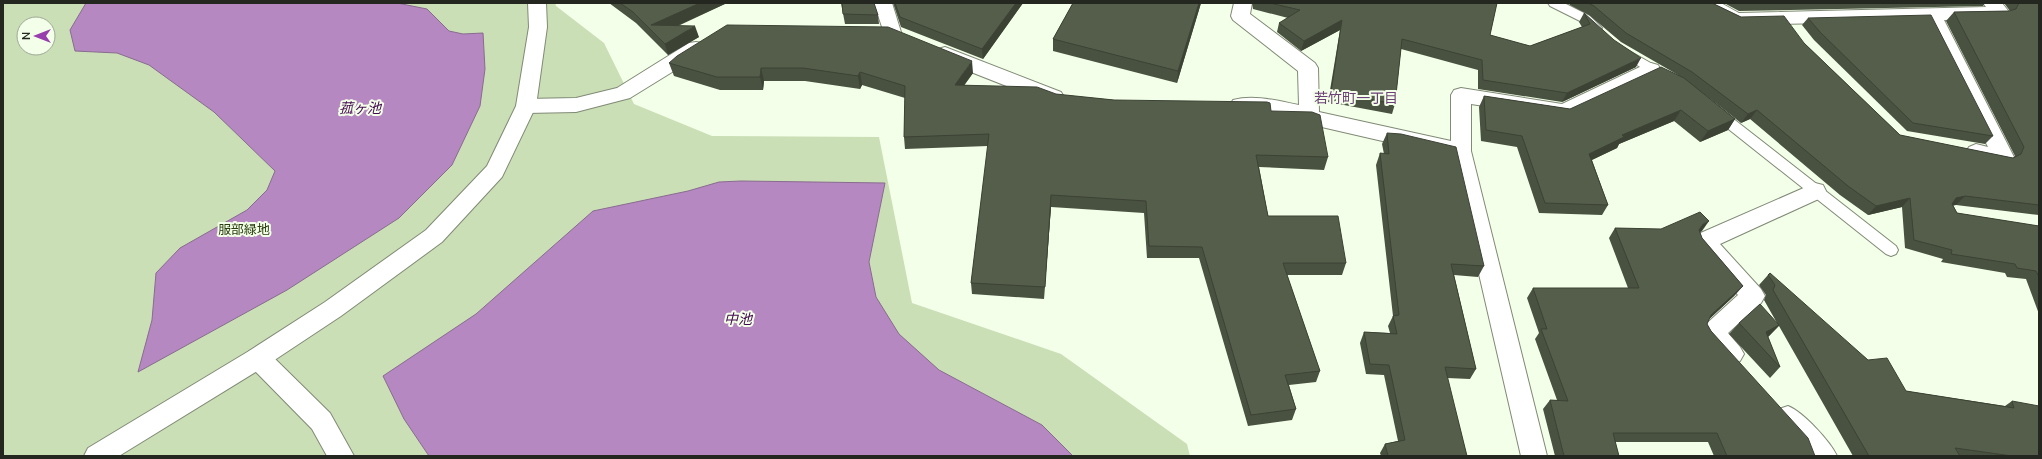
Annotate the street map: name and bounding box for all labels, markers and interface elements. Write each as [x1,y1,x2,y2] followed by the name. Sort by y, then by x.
[16,16,56,56] north arrow
[19,32,34,40] text: N
[1314,89,1398,108] district label: 若竹町一丁目
[339,99,383,118] water label: 菰ヶ池
[218,221,270,239] park label: 服部緑地
[724,310,754,329] water label: 中池

